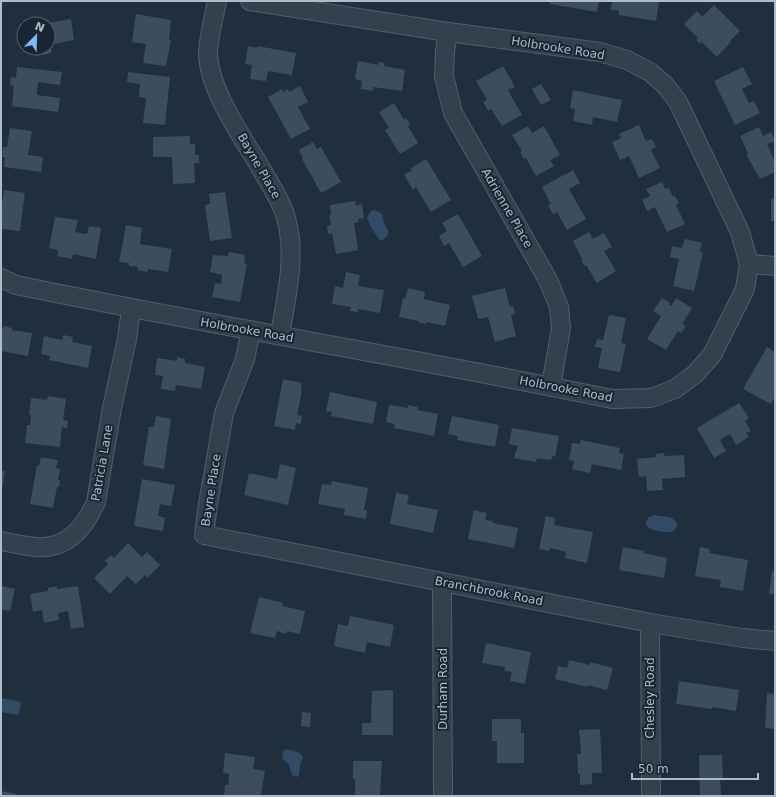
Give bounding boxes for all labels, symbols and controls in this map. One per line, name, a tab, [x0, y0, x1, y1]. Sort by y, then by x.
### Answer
north arrow	[16, 16, 56, 56]
text: N	[33, 19, 46, 35]
street label: Holbrooke Road	[510, 34, 606, 62]
street label: Bayne Place	[235, 131, 283, 201]
street label: Adrienne Place	[479, 166, 535, 250]
street label: Holbrooke Road	[199, 315, 295, 345]
street label: Holbrooke Road	[518, 373, 614, 405]
street label: Patricia Lane	[88, 424, 116, 502]
street label: Bayne Place	[198, 453, 224, 527]
street label: Branchbrook Road	[434, 574, 544, 608]
street label: Durham Road	[436, 648, 450, 730]
street label: Chesley Road	[643, 657, 657, 739]
scale bar	[632, 755, 758, 781]
text: 50 m	[638, 762, 669, 776]

